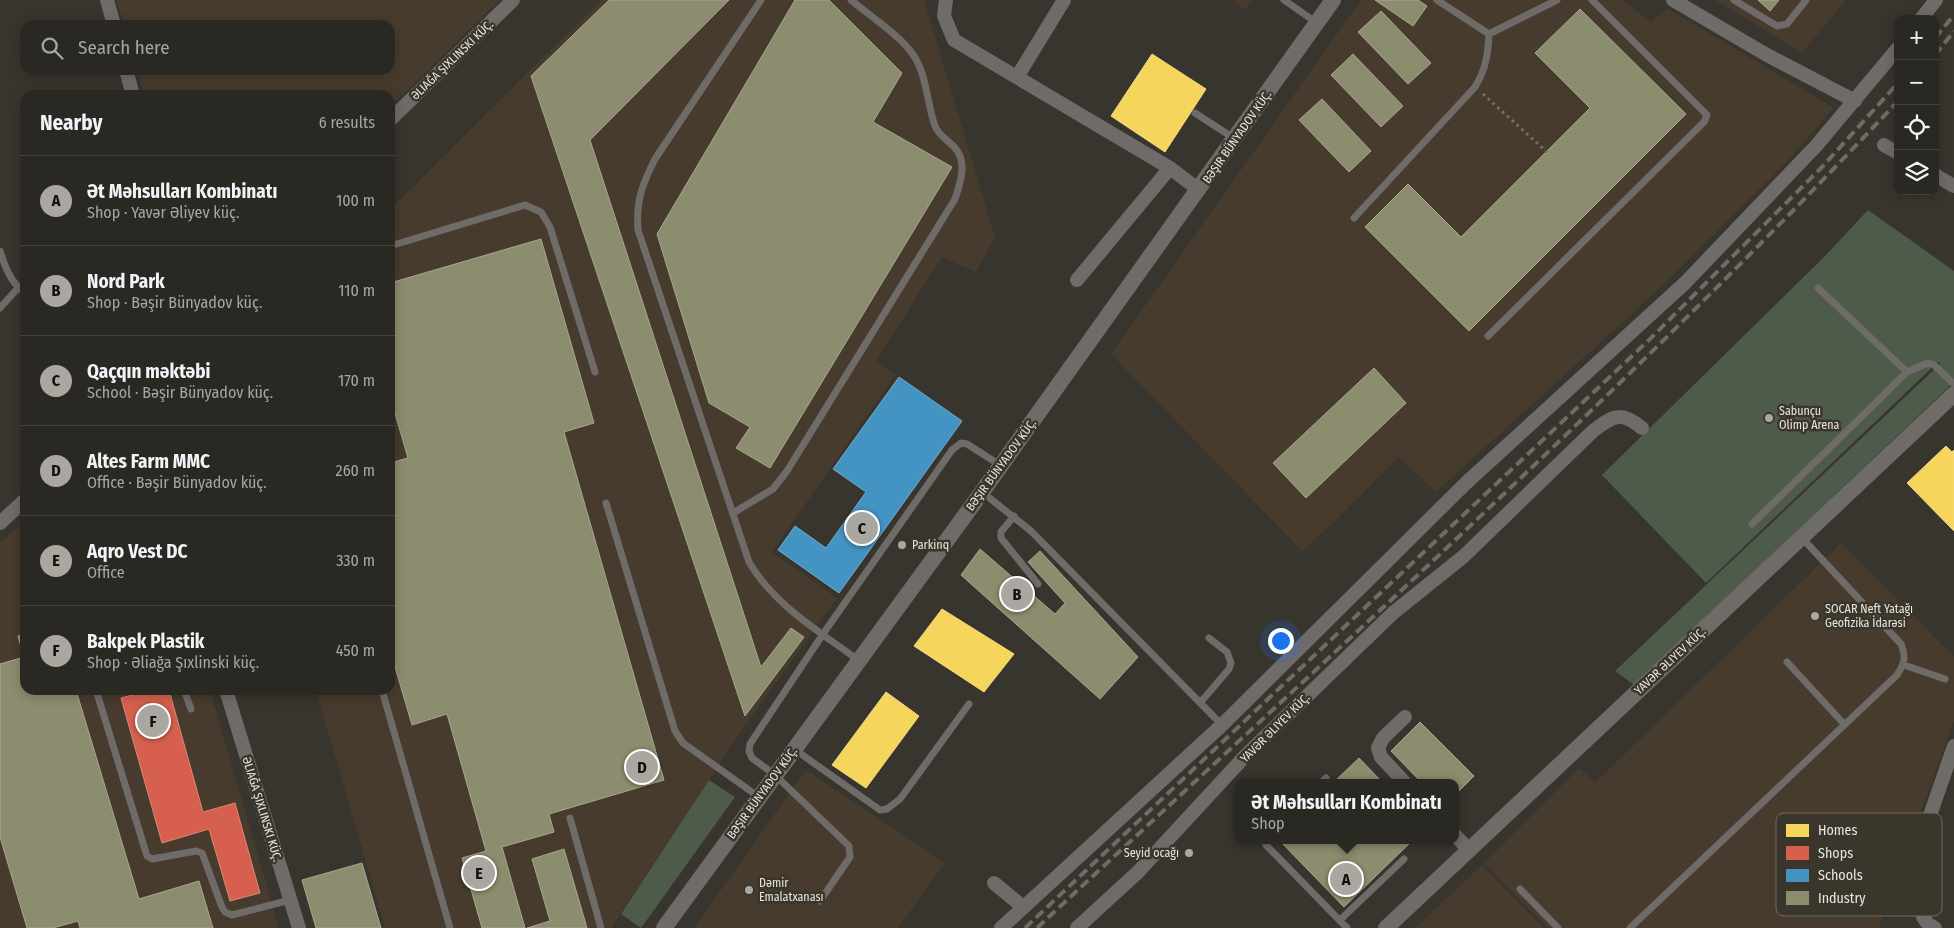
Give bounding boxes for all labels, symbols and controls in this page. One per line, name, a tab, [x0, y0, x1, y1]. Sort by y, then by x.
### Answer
street label: ƏLIAĞA ŞIXLINSKI KÜÇ.	[407, 15, 496, 103]
map controls	[1894, 15, 1939, 195]
button: +	[1894, 15, 1939, 60]
search box	[20, 20, 395, 75]
icon: search	[38, 34, 66, 62]
text: Search here	[78, 36, 170, 59]
button: −	[1894, 60, 1939, 105]
street label: BƏŞIR BÜNYADOV KÜÇ.	[1198, 86, 1275, 186]
button: locate	[1894, 105, 1939, 150]
text: Nearby	[40, 110, 102, 136]
text: 6 results	[319, 113, 375, 132]
button: layers	[1894, 150, 1939, 195]
text: Ət Məhsulları Kombinatı	[87, 180, 277, 203]
text: A	[52, 191, 60, 210]
text: 100 m	[336, 191, 375, 210]
text: Shop · Yavər Əliyev küç.	[87, 203, 239, 222]
text: Nord Park	[87, 270, 165, 293]
text: B	[52, 281, 60, 300]
text: 110 m	[338, 281, 375, 300]
text: Shop · Bəşir Bünyadov küç.	[87, 293, 262, 312]
text: Qaçqın məktəbi	[87, 360, 210, 383]
text: C	[52, 371, 60, 390]
text: 170 m	[338, 371, 375, 390]
text: School · Bəşir Bünyadov küç.	[87, 383, 273, 402]
place label: Sabunçu Olimp Arena	[1779, 404, 1840, 432]
marker: Sabunçu Olimp Arena	[1763, 412, 1775, 424]
street label: BƏŞIR BÜNYADOV KÜÇ.	[961, 415, 1039, 514]
text: Altes Farm MMC	[87, 450, 210, 473]
text: D	[51, 461, 61, 480]
text: 260 m	[336, 461, 375, 480]
text: Office · Bəşir Bünyadov küç.	[87, 473, 267, 492]
pin: C	[846, 509, 878, 547]
place label: Parkinq	[912, 538, 949, 552]
marker: Parkinq	[896, 539, 908, 551]
text: Aqro Vest DC	[87, 540, 188, 563]
text: E	[52, 551, 60, 570]
text: 330 m	[336, 551, 375, 570]
text: Office	[87, 563, 125, 582]
pin: B	[1001, 575, 1033, 613]
place label: SOCAR Neft Yatağı Geofizika İdarəsi	[1825, 602, 1913, 630]
marker: SOCAR Neft Yatağı Geofizika İdarəsi	[1809, 610, 1821, 622]
street label: YAVƏR ƏLIYEV KÜÇ.	[1630, 623, 1709, 697]
your location	[1268, 628, 1294, 654]
text: Bakpek Plastik	[87, 630, 205, 653]
text: F	[52, 641, 60, 660]
text: 450 m	[336, 641, 375, 660]
text: Shop · Əliağa Şıxlinski küç.	[87, 653, 259, 672]
street label: YAVƏR ƏLIYEV KÜÇ.	[1236, 689, 1313, 765]
pin: F	[137, 702, 169, 740]
street label: BƏŞIR BÜNYADOV KÜÇ.	[722, 743, 800, 842]
pin: D	[626, 748, 658, 786]
street label: ƏLIAĞA ŞIXLINSKI KÜÇ.	[239, 754, 287, 863]
popup	[1234, 779, 1459, 844]
text: Ət Məhsulları Kombinatı	[1251, 791, 1442, 814]
legend	[1776, 813, 1942, 916]
text: Shop	[1251, 814, 1285, 833]
text: Homes	[1818, 822, 1858, 839]
text: Shops	[1818, 845, 1853, 862]
place label: Seyid ocağı	[1124, 846, 1179, 860]
marker: Seyid ocağı	[1183, 847, 1195, 859]
pin: E	[463, 854, 495, 892]
pin: A	[1330, 860, 1362, 898]
text: Schools	[1818, 867, 1863, 884]
place label: Dəmir Emalatxanası	[759, 876, 824, 904]
marker: Dəmir Emalatxanası	[743, 884, 755, 896]
text: Industry	[1818, 890, 1866, 907]

